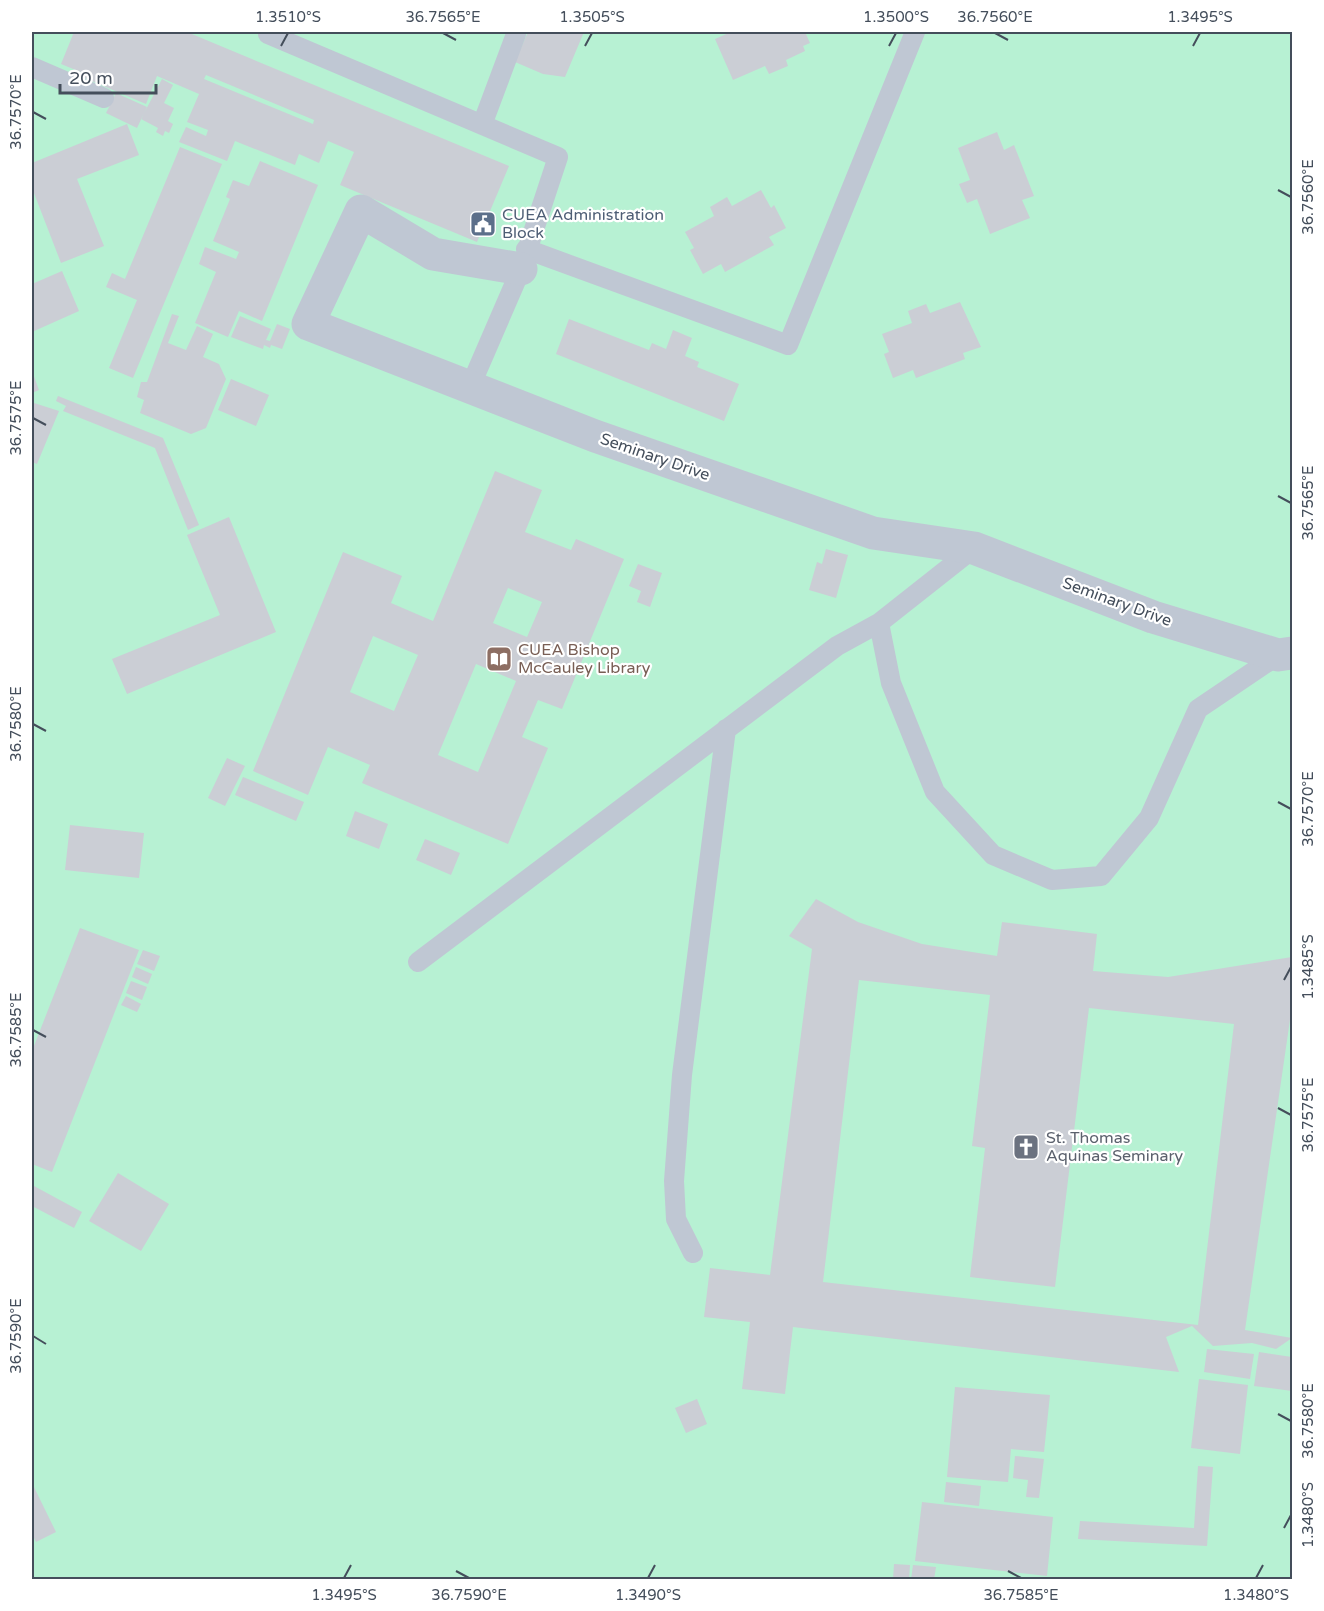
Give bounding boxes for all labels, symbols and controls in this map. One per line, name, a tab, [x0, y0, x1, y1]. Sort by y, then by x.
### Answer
text: 1.3510°S	[255, 8, 321, 26]
text: 36.7565°E	[405, 8, 481, 26]
text: 1.3505°S	[559, 8, 625, 26]
text: 1.3500°S	[863, 8, 929, 26]
text: 36.7560°E	[957, 8, 1033, 26]
text: 1.3495°S	[1167, 8, 1233, 26]
scale bar	[60, 57, 156, 95]
text: 20 m	[69, 67, 113, 89]
text: 36.7570°E	[7, 74, 25, 150]
text: 36.7560°E	[1299, 159, 1317, 235]
place label: CUEA Administration Block	[502, 205, 664, 243]
public building icon: CUEA Administration Block	[468, 209, 498, 239]
text: 36.7575°E	[7, 380, 25, 456]
street label: Seminary Drive	[598, 429, 712, 485]
text: 36.7565°E	[1299, 465, 1317, 541]
street label: Seminary Drive	[1060, 573, 1174, 631]
place label: CUEA Bishop McCauley Library	[518, 640, 651, 678]
library icon: CUEA Bishop McCauley Library	[484, 644, 514, 674]
text: 36.7580°E	[7, 686, 25, 762]
text: 36.7570°E	[1299, 771, 1317, 847]
text: 1.3485°S	[1299, 934, 1317, 1000]
text: 36.7585°E	[7, 992, 25, 1068]
text: 36.7575°E	[1299, 1077, 1317, 1153]
place label: St. Thomas Aquinas Seminary	[1046, 1128, 1184, 1166]
church icon: St. Thomas Aquinas Seminary	[1011, 1132, 1041, 1162]
text: 36.7590°E	[7, 1298, 25, 1374]
text: 36.7580°E	[1299, 1383, 1317, 1459]
text: 1.3480°S	[1299, 1482, 1317, 1548]
text: 1.3495°S	[311, 1586, 377, 1604]
text: 36.7590°E	[431, 1586, 507, 1604]
text: 1.3490°S	[615, 1586, 681, 1604]
text: 36.7585°E	[983, 1586, 1059, 1604]
text: 1.3480°S	[1223, 1586, 1289, 1604]

